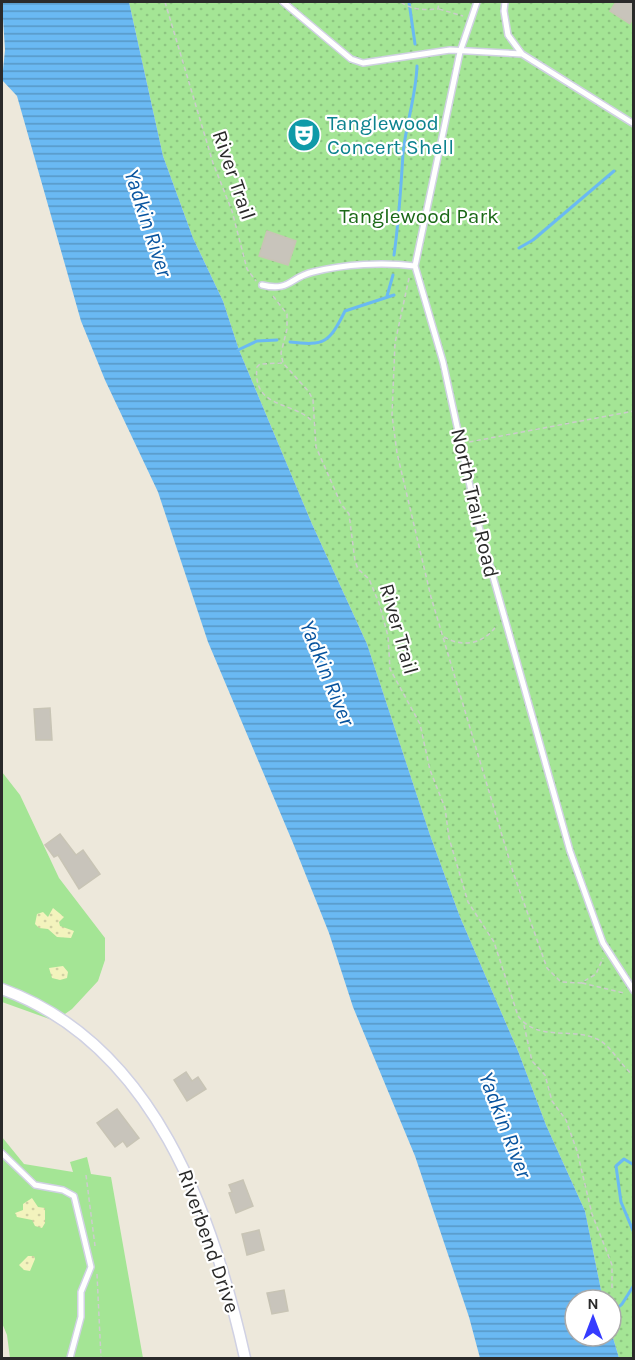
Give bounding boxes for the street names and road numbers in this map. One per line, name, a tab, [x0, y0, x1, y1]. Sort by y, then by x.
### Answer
street label: River Trail	[207, 127, 261, 223]
street label: North Trail Road	[446, 426, 504, 580]
street label: River Trail	[375, 581, 423, 677]
street label: Riverbend Drive	[173, 1166, 245, 1316]

